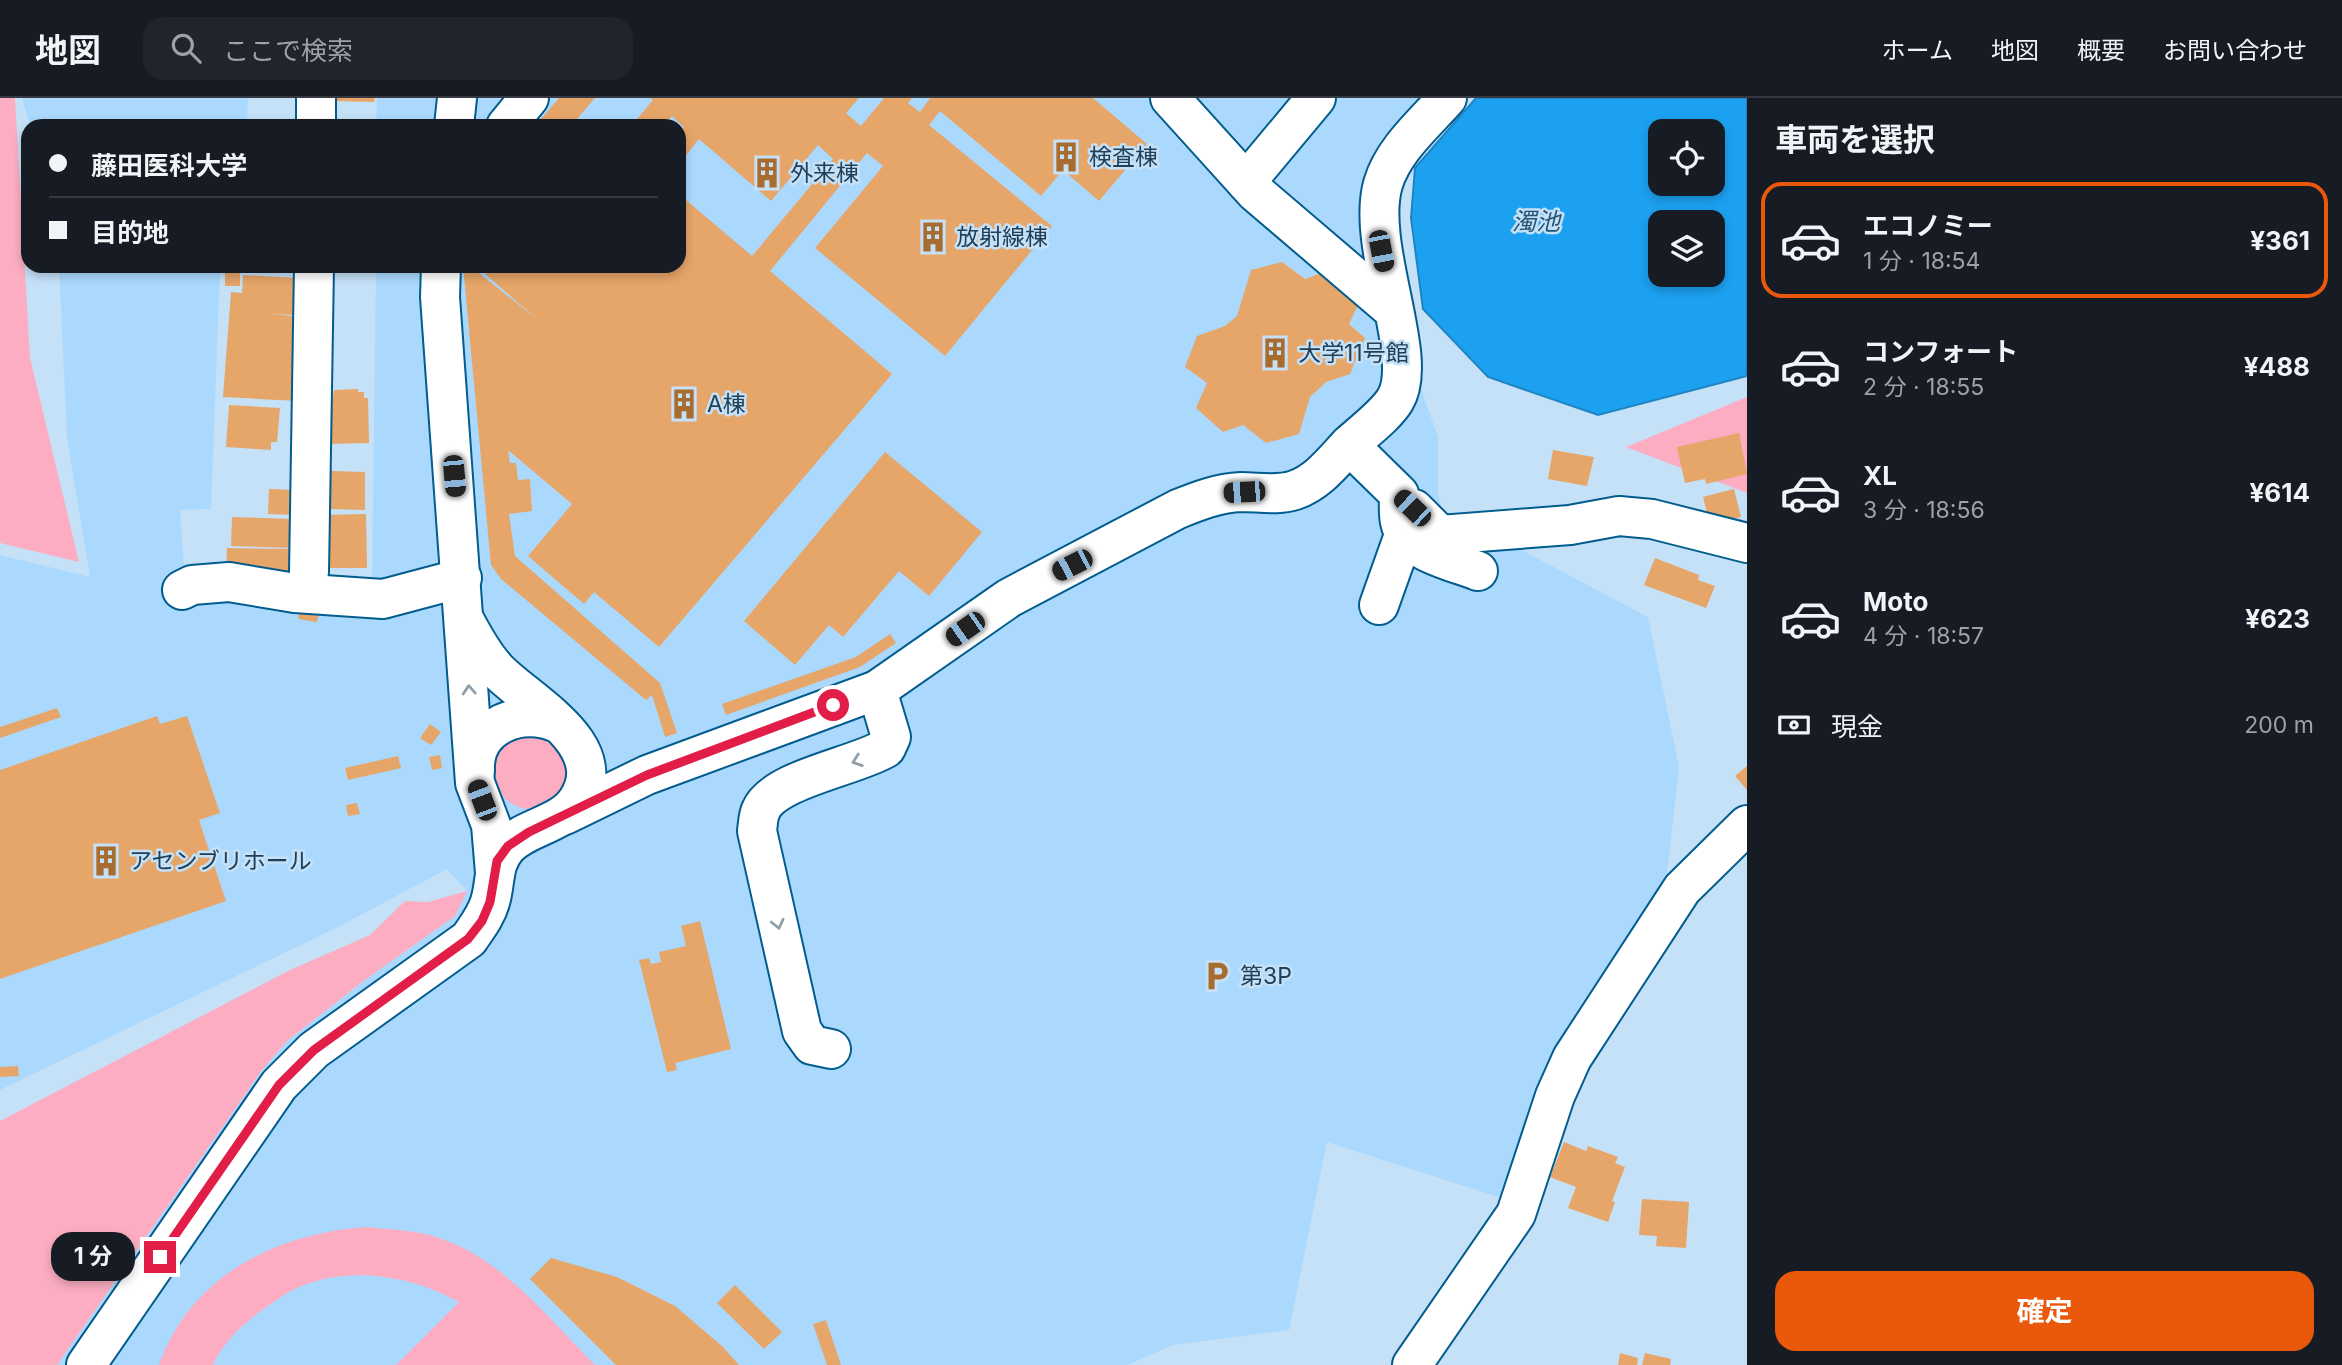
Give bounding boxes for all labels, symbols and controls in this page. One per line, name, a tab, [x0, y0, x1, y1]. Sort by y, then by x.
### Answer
search box	[143, 17, 633, 80]
icon: search	[167, 29, 205, 67]
text: 地図	[35, 30, 101, 70]
text: ここで検索	[223, 35, 353, 66]
text: ホーム	[1882, 36, 1953, 65]
text: 地図	[1991, 36, 2039, 65]
text: 概要	[2077, 36, 2125, 65]
text: お問い合わせ	[2163, 36, 2307, 65]
map controls	[1648, 119, 1725, 287]
button: locate	[1648, 119, 1725, 196]
text: 車両を選択	[1775, 120, 1935, 159]
building icon: 検査棟	[1049, 140, 1083, 174]
place label: 検査棟	[1089, 143, 1158, 171]
text: 藤田医科大学	[91, 150, 247, 181]
building icon: 外来棟	[750, 156, 784, 190]
place label: 外来棟	[790, 159, 859, 187]
water label: 濁池	[1512, 207, 1562, 236]
icon: car	[1779, 209, 1842, 272]
button: layers	[1648, 210, 1725, 287]
text: エコノミー	[1863, 210, 1993, 241]
text: 目的地	[91, 217, 169, 248]
building icon: 放射線棟	[916, 220, 950, 254]
place label: 放射線棟	[956, 223, 1048, 251]
text: ¥361	[2250, 225, 2310, 256]
car	[1367, 228, 1396, 274]
text: 1 分 · 18:54	[1863, 247, 1980, 275]
icon: car	[1779, 335, 1842, 398]
building icon: 大学11号館	[1258, 336, 1292, 370]
text: コンフォート	[1863, 336, 2018, 367]
place label: 大学11号館	[1298, 339, 1409, 367]
text: ¥488	[2244, 351, 2310, 382]
text: 2 分 · 18:55	[1863, 373, 1984, 401]
building icon: A棟	[667, 387, 701, 421]
place label: A棟	[707, 390, 746, 418]
car	[442, 454, 467, 498]
text: XL	[1863, 460, 1897, 491]
icon: car	[1779, 461, 1842, 524]
text: ¥614	[2249, 477, 2310, 508]
car	[1223, 480, 1266, 504]
car	[1390, 486, 1435, 530]
text: 3 分 · 18:56	[1863, 496, 1985, 524]
car	[1049, 546, 1096, 584]
text: Moto	[1863, 586, 1928, 617]
icon: car	[1779, 587, 1842, 650]
text: ¥623	[2245, 603, 2310, 634]
car	[942, 608, 989, 650]
text: 4 分 · 18:57	[1863, 622, 1984, 650]
one-way arrow	[462, 684, 477, 695]
route start	[817, 689, 849, 721]
icon: cash	[1775, 706, 1813, 744]
text: 現金	[1831, 711, 1883, 742]
text: 200 m	[2244, 711, 2314, 739]
one-way arrow	[852, 753, 864, 767]
car	[465, 777, 500, 823]
building icon: アセンブリホール	[89, 844, 123, 878]
place label: アセンブリホール	[129, 847, 312, 875]
one-way arrow	[770, 918, 785, 930]
parking icon: 第3P	[1200, 959, 1234, 993]
place label: 第3P	[1240, 962, 1292, 990]
callout: 1 分	[52, 1232, 136, 1282]
route end	[144, 1241, 176, 1273]
text: 1 分	[74, 1242, 112, 1270]
button: 確定	[1775, 1271, 2314, 1351]

